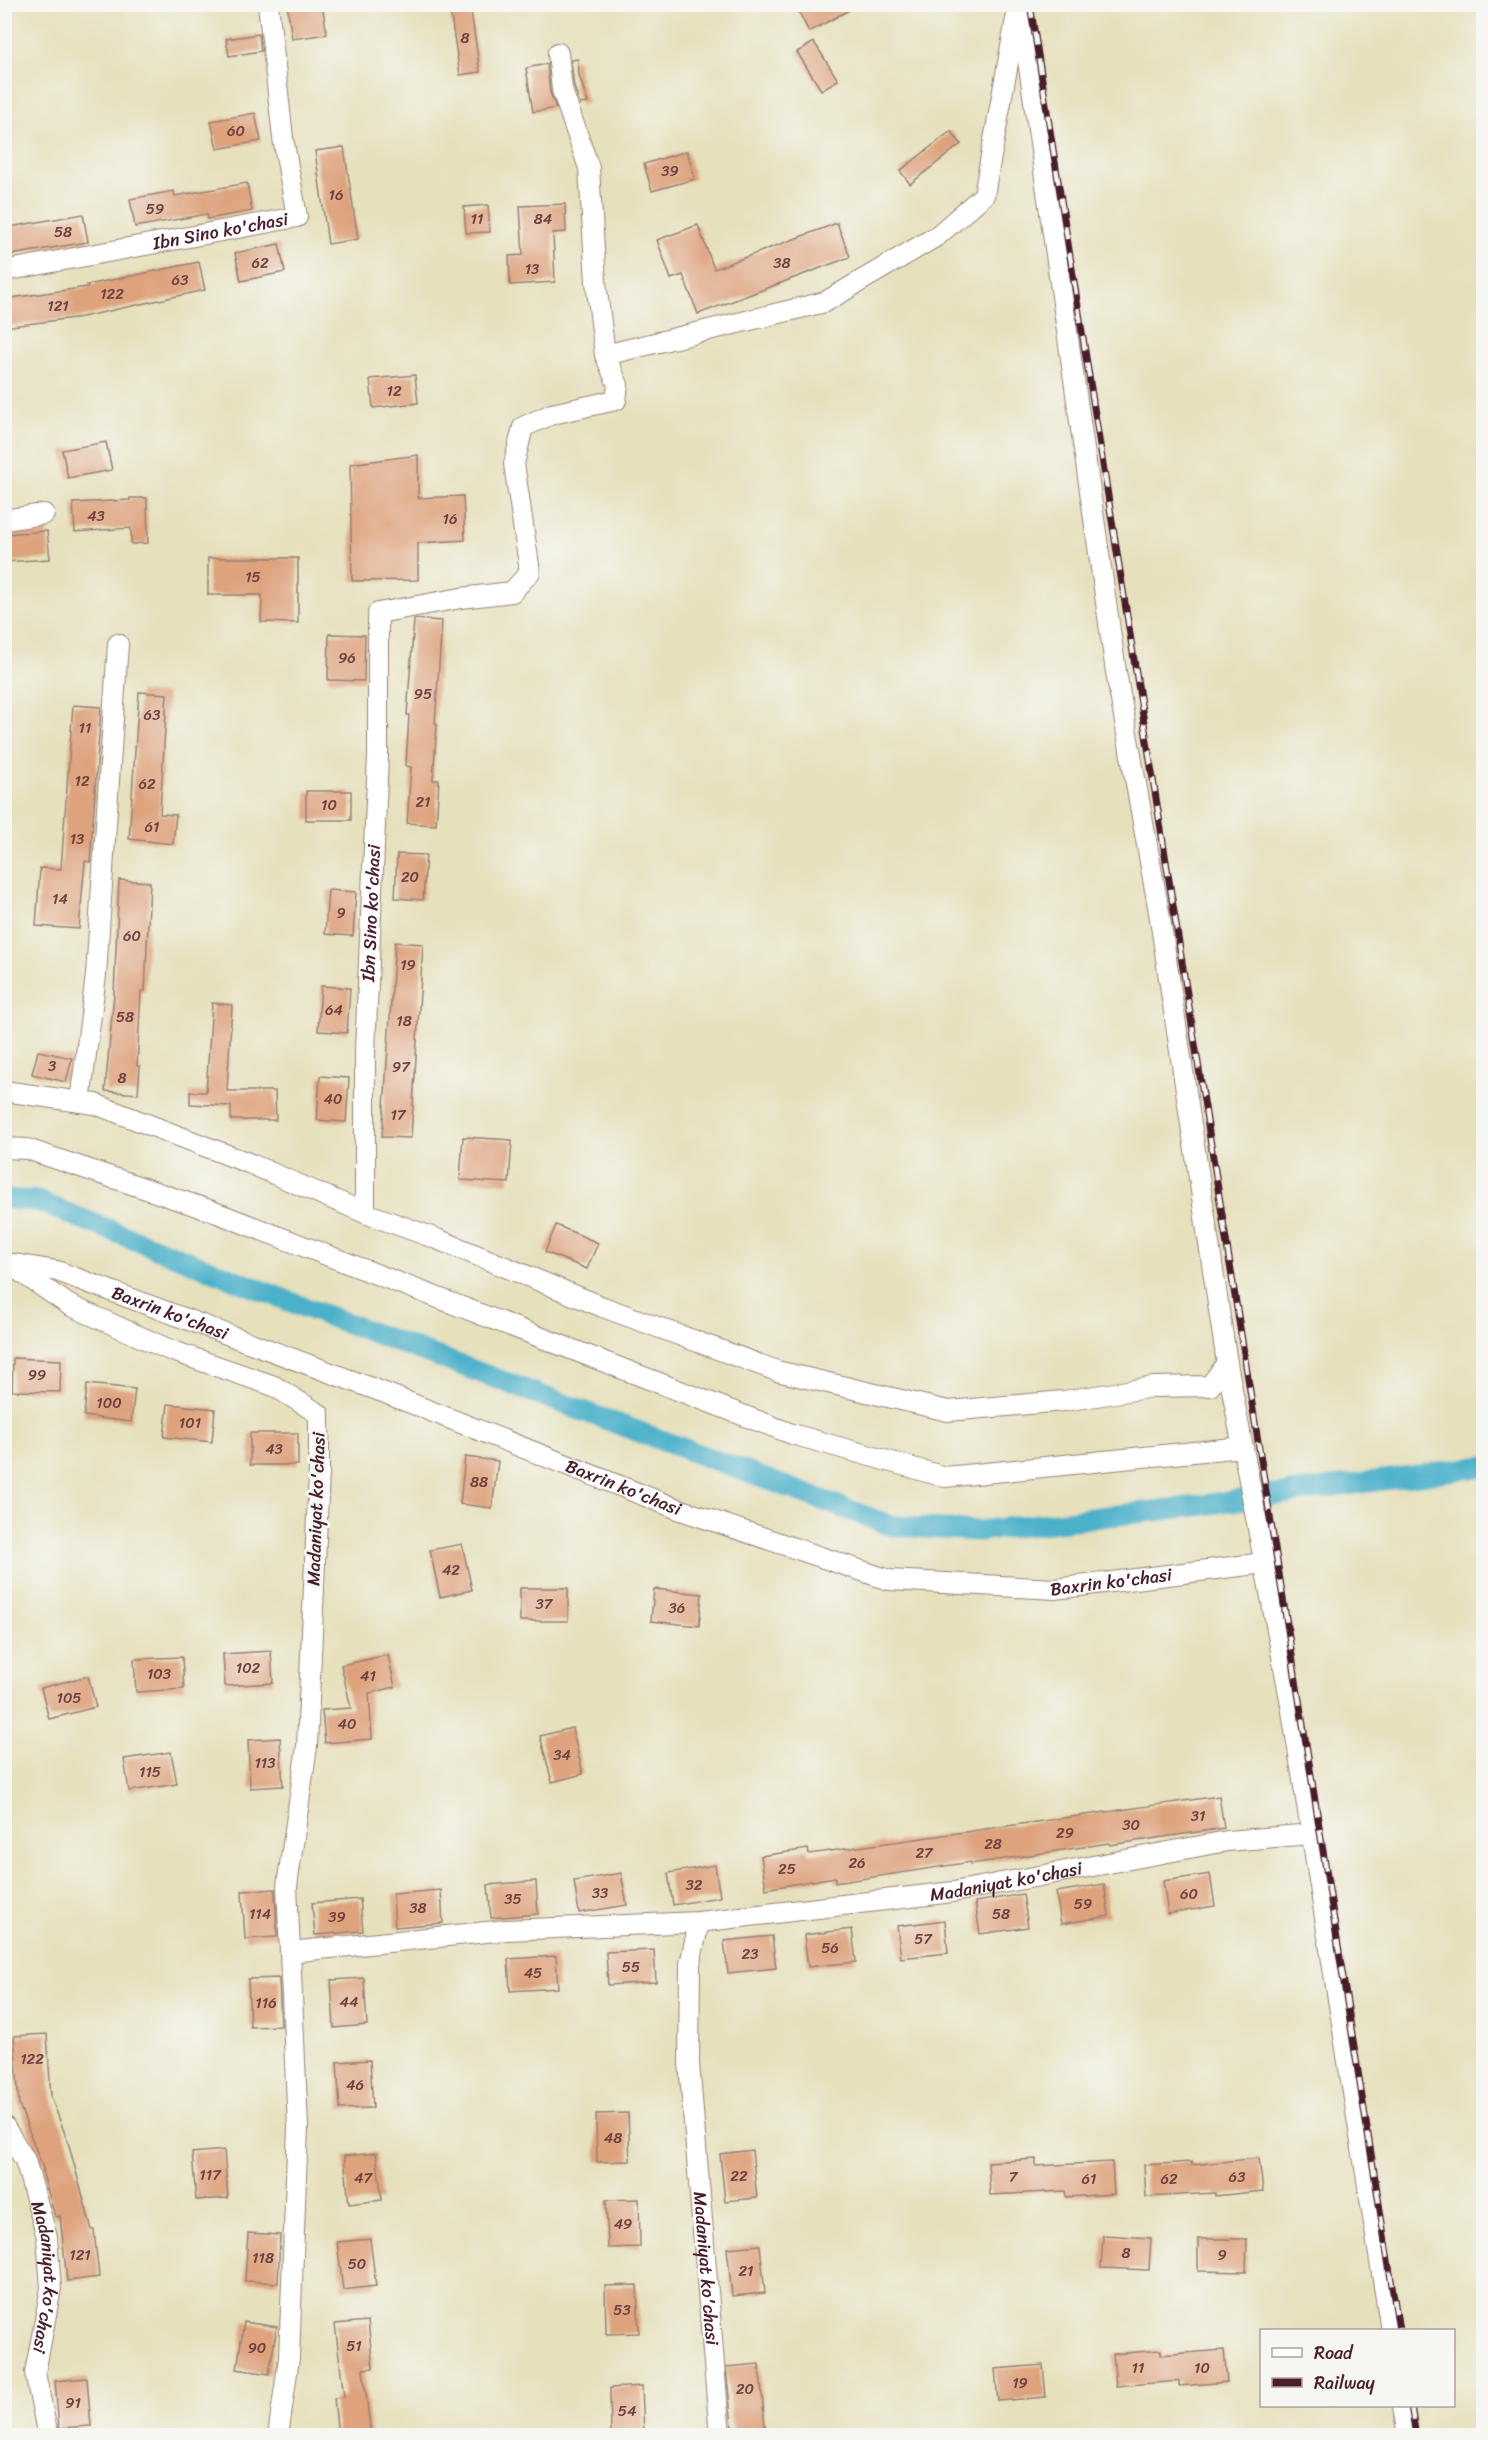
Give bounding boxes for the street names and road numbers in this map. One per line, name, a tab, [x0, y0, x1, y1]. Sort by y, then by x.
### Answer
street label: Ibn Sino ko'chasi	[149, 203, 292, 259]
street label: Ibn Sino ko'chasi	[352, 843, 390, 983]
street label: Baxrin ko'chasi	[107, 1277, 234, 1350]
street label: Madaniyat ko'chasi	[297, 1431, 335, 1586]
street label: Baxrin ko'chasi	[561, 1450, 686, 1525]
street label: Baxrin ko'chasi	[1048, 1558, 1175, 1605]
street label: Madaniyat ko'chasi	[928, 1852, 1086, 1911]
street label: Madaniyat ko'chasi	[684, 2190, 728, 2347]
street label: Madaniyat ko'chasi	[21, 2197, 67, 2357]

